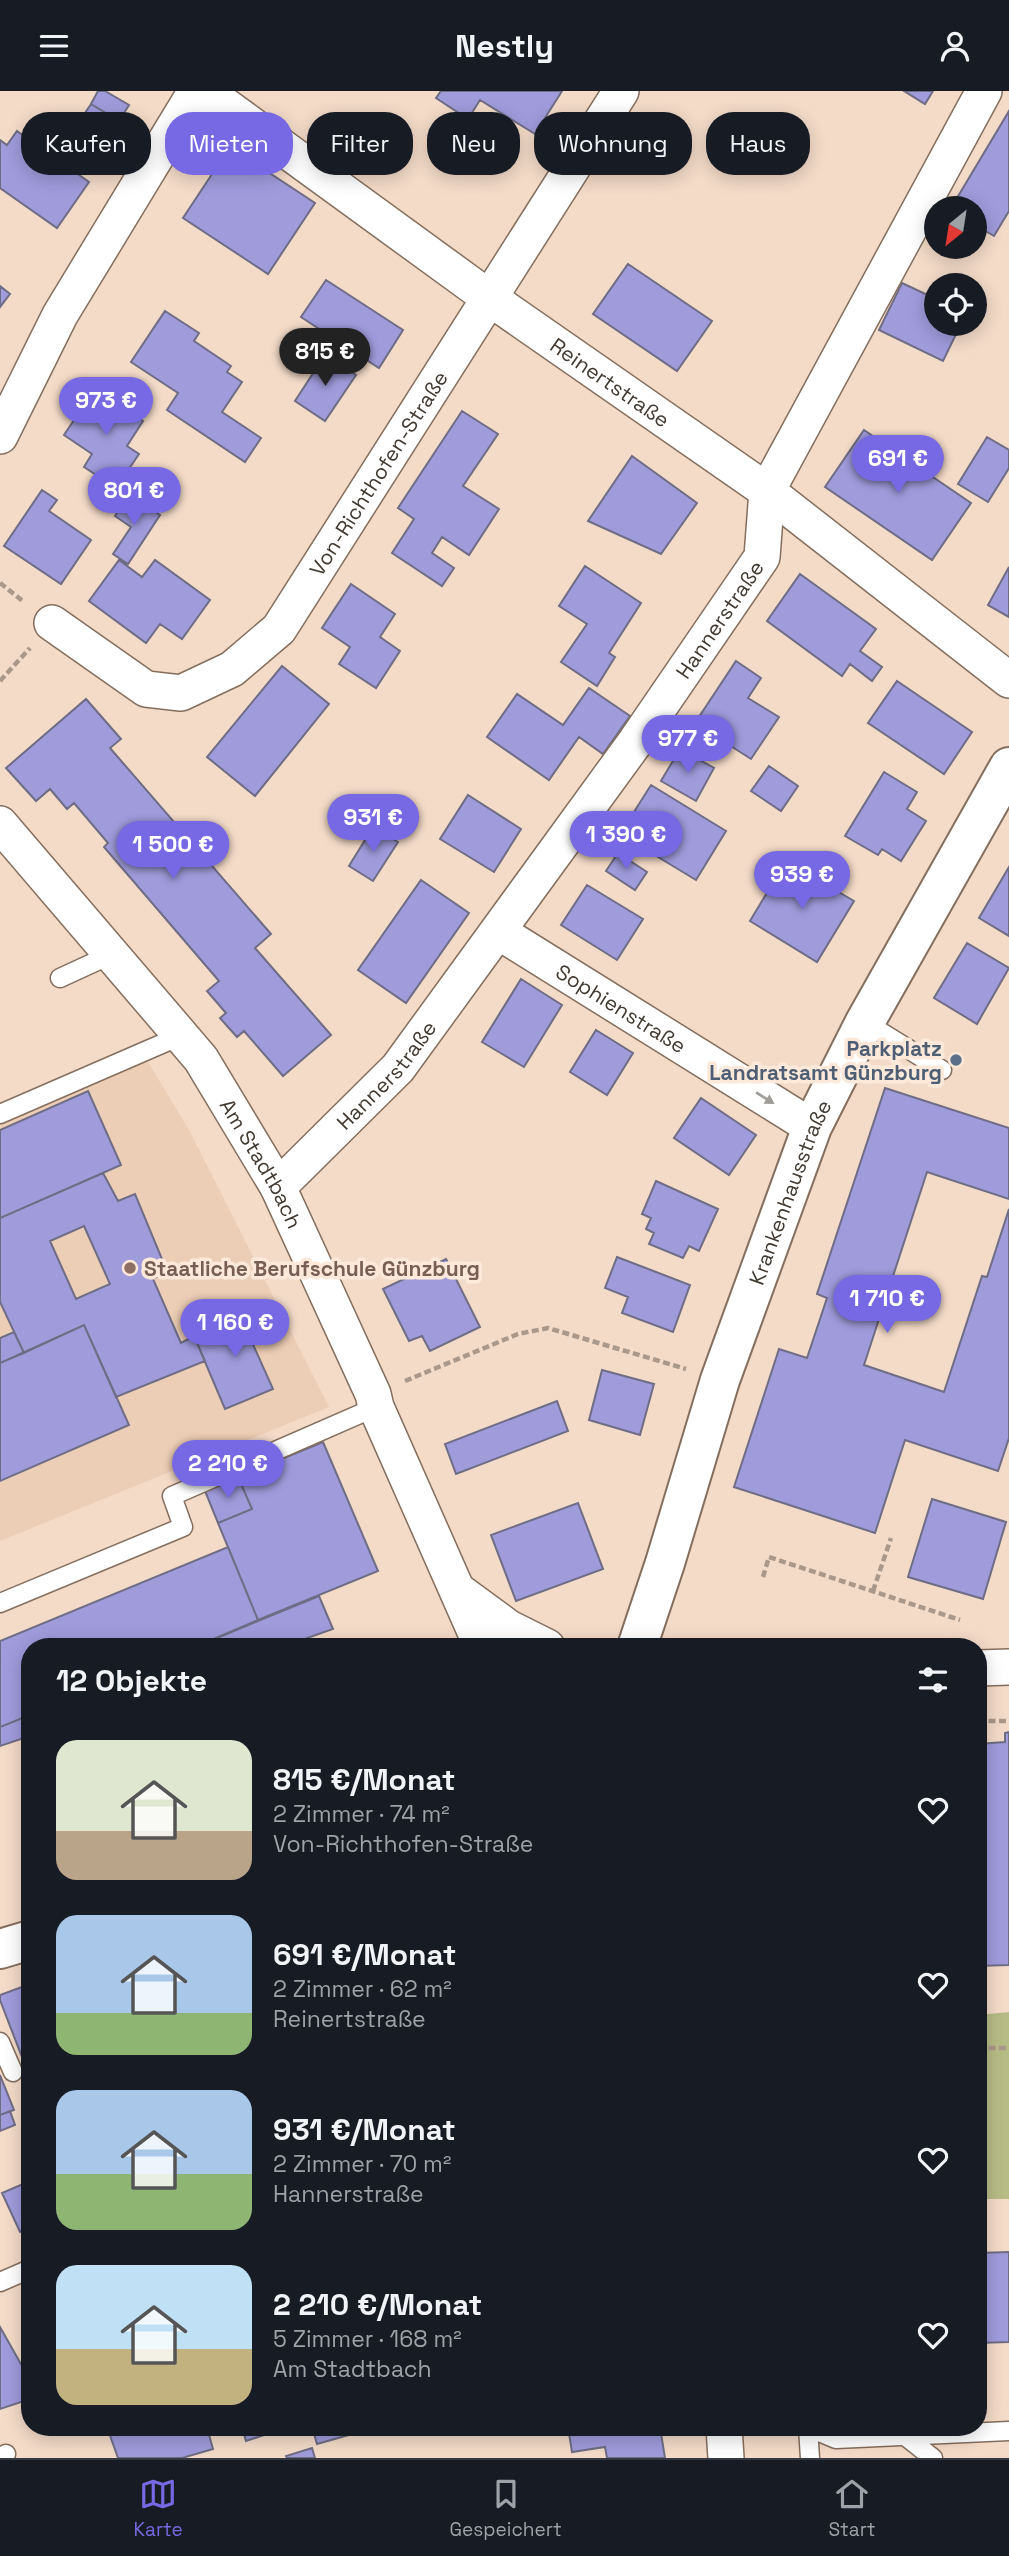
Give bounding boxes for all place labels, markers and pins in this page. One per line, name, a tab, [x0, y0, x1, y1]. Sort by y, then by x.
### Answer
pin: 815 €	[276, 329, 374, 388]
pin: 973 €	[57, 377, 155, 437]
pin: 691 €	[849, 435, 947, 495]
pin: 801 €	[85, 467, 183, 527]
pin: 977 €	[639, 715, 737, 775]
pin: 931 €	[324, 795, 422, 854]
pin: 1 390 €	[561, 811, 691, 871]
pin: 1 500 €	[108, 821, 238, 881]
pin: 939 €	[753, 851, 851, 911]
place label: Parkplatz Landratsamt Günzburg	[709, 1035, 942, 1086]
marker: Parkplatz Landratsamt Günzburg	[948, 1052, 964, 1068]
place label: Staatliche Berufschule Günzburg	[144, 1255, 480, 1282]
marker: Staatliche Berufschule Günzburg	[122, 1260, 138, 1276]
pin: 1 710 €	[822, 1275, 952, 1335]
pin: 1 160 €	[170, 1299, 300, 1359]
pin: 2 210 €	[163, 1441, 293, 1500]

